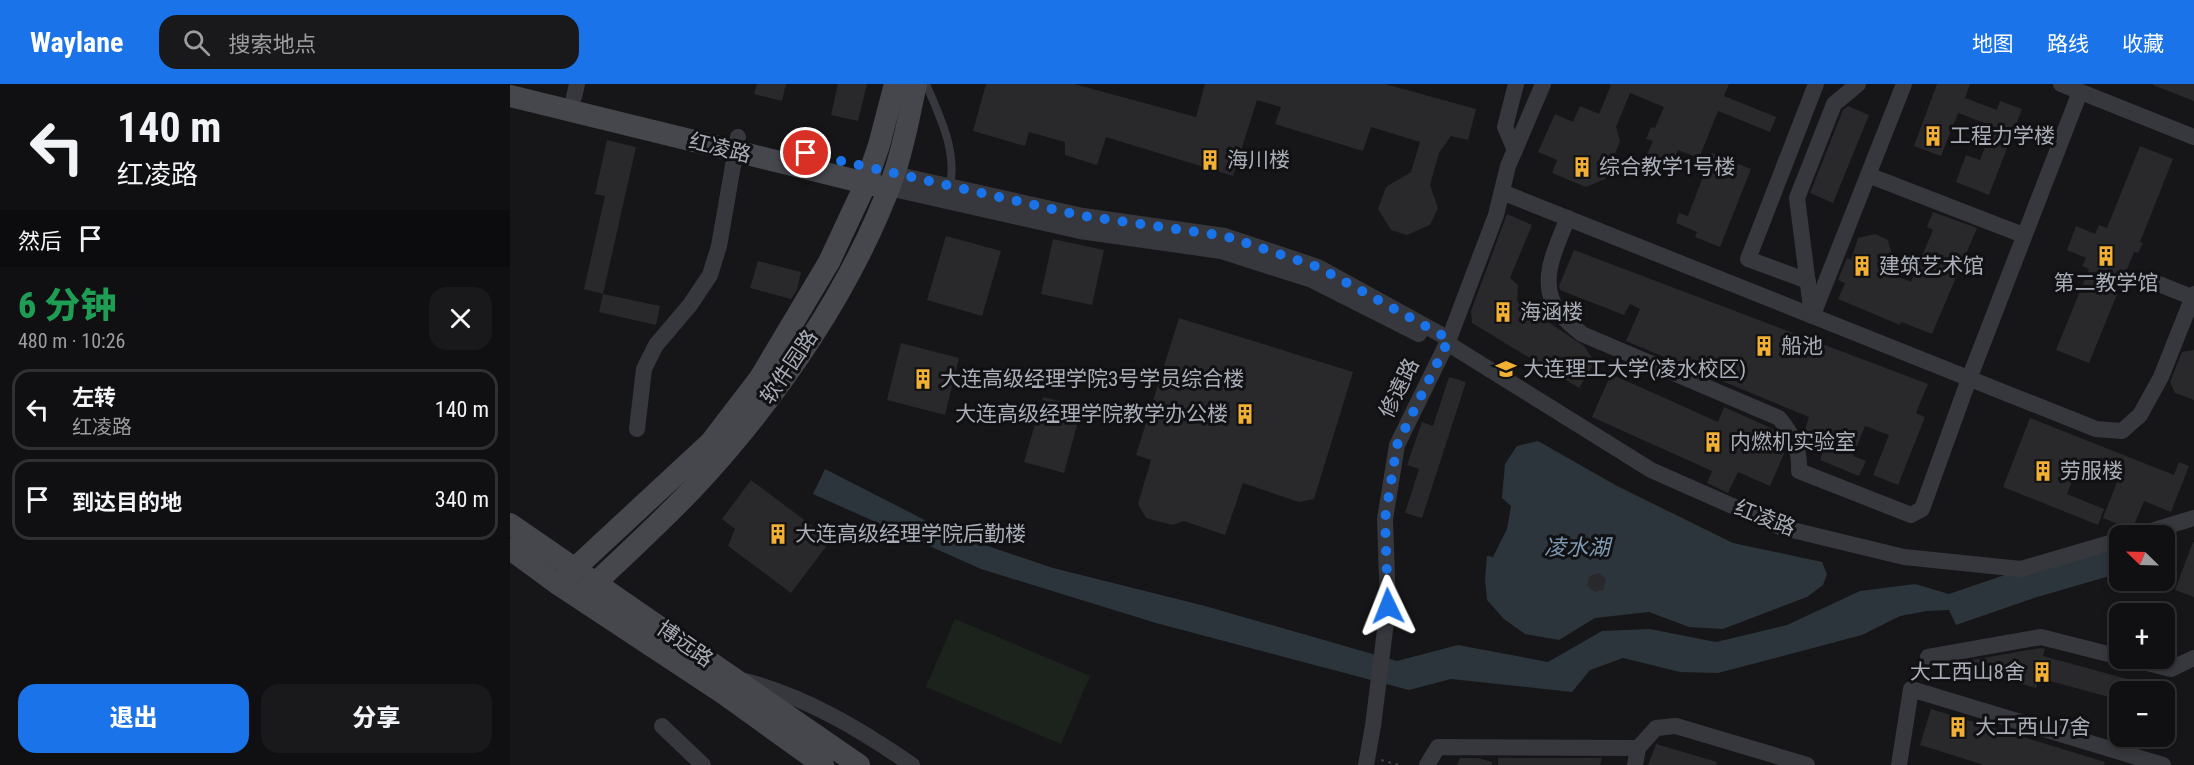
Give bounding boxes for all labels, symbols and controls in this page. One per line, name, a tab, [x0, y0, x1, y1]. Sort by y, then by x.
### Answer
search box	[159, 15, 579, 69]
text: Waylane	[30, 26, 123, 59]
icon: search	[180, 26, 213, 59]
text: 搜索地点	[228, 32, 316, 57]
text: 地图	[1972, 32, 2014, 56]
text: 路线	[2047, 32, 2089, 56]
text: 收藏	[2122, 32, 2164, 56]
text: 140 m	[117, 103, 222, 152]
icon: left	[18, 108, 96, 186]
building icon: 工程力学楼	[1921, 124, 1945, 148]
place label: 工程力学楼	[1950, 124, 2055, 148]
pin	[780, 127, 831, 178]
street label: 红凌路	[687, 129, 753, 167]
icon: arrive	[789, 136, 822, 169]
building icon: 海川楼	[1198, 148, 1222, 172]
place label: 海川楼	[1227, 148, 1290, 172]
building icon: 综合教学1号楼	[1570, 155, 1594, 179]
place label: 综合教学1号楼	[1599, 155, 1735, 179]
text: 红凌路	[117, 159, 198, 191]
icon: arrive	[74, 222, 107, 255]
text: 然后	[18, 229, 62, 254]
building icon: 第二教学馆	[2094, 244, 2118, 268]
building icon: 建筑艺术馆	[1850, 254, 1874, 278]
place label: 建筑艺术馆	[1879, 254, 1984, 278]
place label: 第二教学馆	[2054, 271, 2159, 295]
text: 6 分钟	[18, 285, 117, 327]
button: close	[429, 287, 492, 350]
building icon: 海涵楼	[1491, 300, 1515, 324]
place label: 海涵楼	[1520, 300, 1583, 324]
street label: 软件园路	[756, 325, 822, 409]
text: 480 m · 10:26	[18, 329, 125, 353]
building icon: 船池	[1752, 334, 1776, 358]
place label: 船池	[1781, 334, 1823, 358]
street label: 修遠路	[1374, 354, 1424, 422]
school or university icon: 大连理工大学(凌水校区)	[1494, 357, 1518, 381]
place label: 大连理工大学(凌水校区)	[1523, 357, 1746, 381]
building icon: 大连高级经理学院3号学员综合楼	[911, 367, 935, 391]
place label: 大连高级经理学院3号学员综合楼	[940, 367, 1244, 391]
text: 左转	[72, 385, 116, 410]
icon: left	[21, 393, 54, 426]
text: 140 m	[435, 397, 489, 422]
place label: 大连高级经理学院教学办公楼	[955, 402, 1228, 426]
building icon: 大连高级经理学院教学办公楼	[1233, 402, 1257, 426]
text: 红凌路	[72, 415, 132, 439]
building icon: 内燃机实验室	[1701, 430, 1725, 454]
place label: 内燃机实验室	[1730, 430, 1856, 454]
building icon: 劳服楼	[2031, 459, 2055, 483]
place label: 劳服楼	[2060, 459, 2123, 483]
icon: arrive	[21, 483, 54, 516]
text: 340 m	[435, 487, 489, 512]
text: 到达目的地	[72, 490, 182, 515]
street label: 红凌路	[1731, 496, 1799, 540]
building icon: 大连高级经理学院后勤楼	[766, 522, 790, 546]
place label: 大连高级经理学院后勤楼	[795, 522, 1026, 546]
north arrow	[2109, 525, 2175, 591]
map controls	[2109, 525, 2175, 747]
water label: 凌水湖	[1544, 535, 1613, 560]
position arrow	[1356, 574, 1420, 638]
button: +	[2109, 603, 2175, 669]
street label: 博远路	[652, 616, 718, 672]
place label: 大工西山8舍	[1910, 660, 2025, 684]
building icon: 大工西山8舍	[2030, 660, 2054, 684]
button: −	[2109, 681, 2175, 747]
button: 退出	[18, 684, 249, 753]
button: 分享	[261, 684, 492, 753]
building icon: 大工西山7舍	[1946, 715, 1970, 739]
place label: 大工西山7舍	[1975, 715, 2090, 739]

